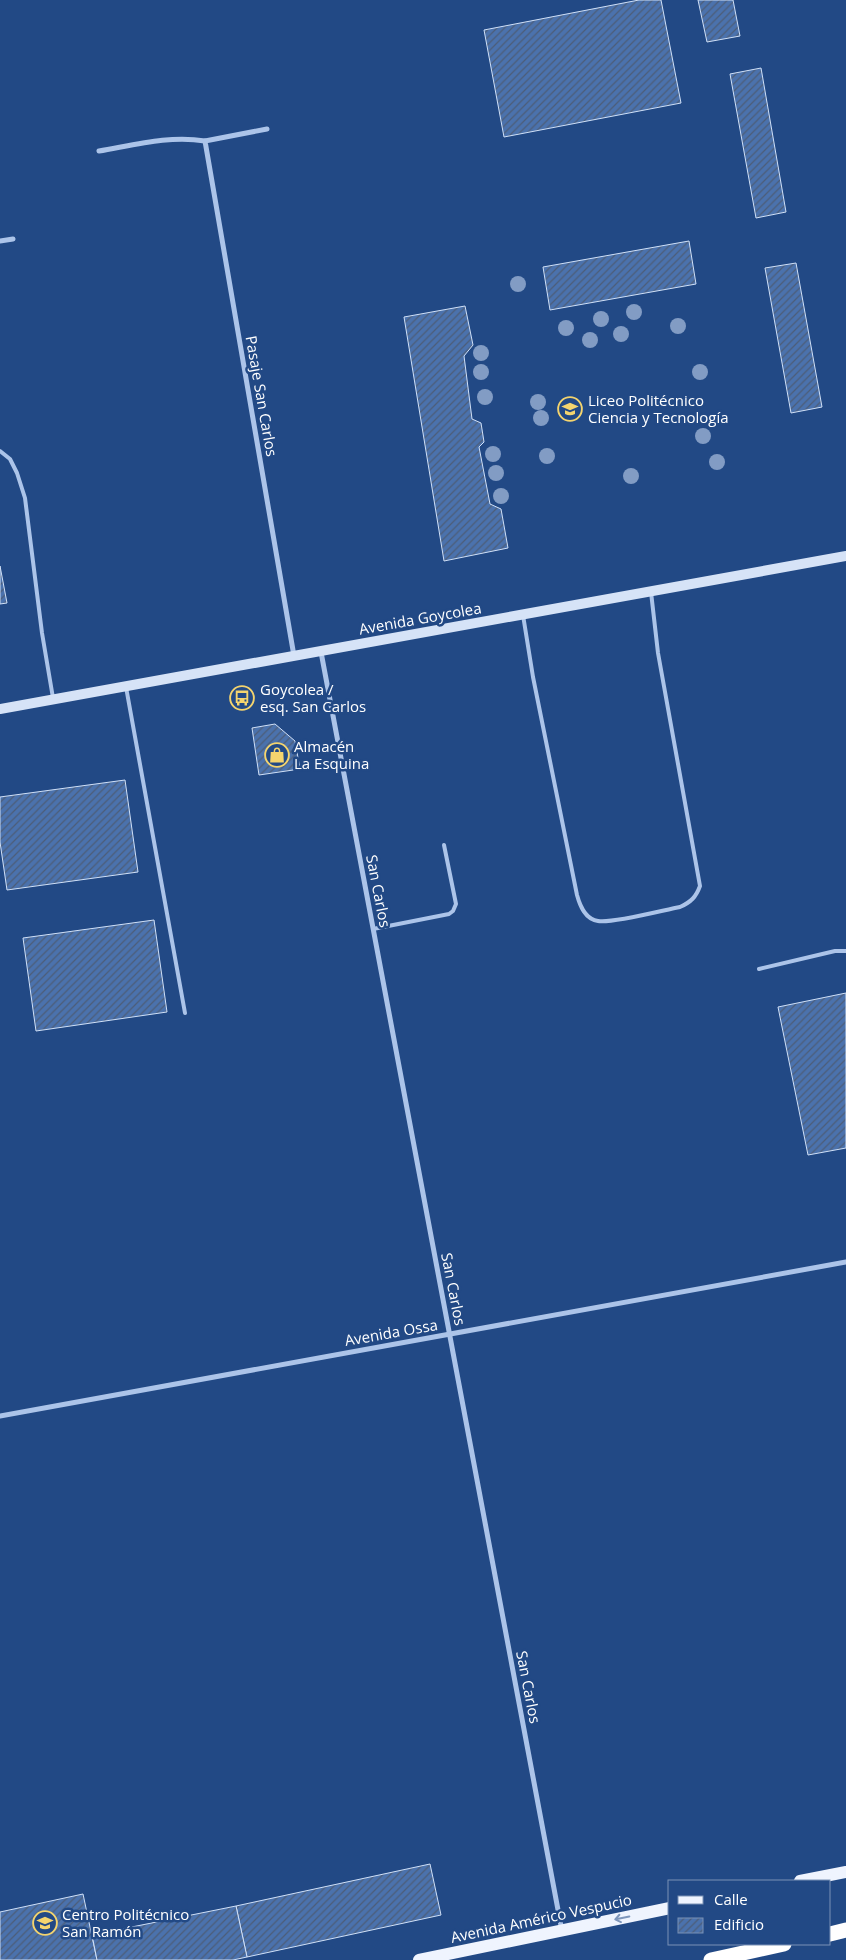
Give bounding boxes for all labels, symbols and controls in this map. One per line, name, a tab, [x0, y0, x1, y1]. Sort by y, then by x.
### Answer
street label: Pasaje San Carlos	[242, 334, 282, 458]
place label: Liceo Politécnico Ciencia y Tecnología	[588, 390, 729, 427]
school or university icon: Liceo Politécnico Ciencia y Tecnología	[557, 396, 583, 422]
street label: Avenida Goycolea	[357, 597, 483, 639]
place label: Goycolea / esq. San Carlos	[260, 679, 366, 716]
bus stop icon: Goycolea / esq. San Carlos	[229, 685, 255, 711]
place label: Almacén La Esquina	[294, 736, 369, 773]
shop icon: Almacén La Esquina	[264, 742, 290, 768]
street label: San Carlos	[362, 853, 396, 929]
street label: San Carlos	[437, 1251, 471, 1327]
street label: Avenida Ossa	[343, 1314, 439, 1350]
street label: San Carlos	[512, 1649, 546, 1725]
legend	[668, 1880, 831, 1945]
street label: Avenida Américo Vespucio	[449, 1889, 633, 1947]
text: Calle	[714, 1889, 748, 1909]
place label: Centro Politécnico San Ramón	[62, 1904, 189, 1941]
school or university icon: Centro Politécnico San Ramón	[32, 1910, 58, 1936]
one-way arrow	[614, 1914, 630, 1923]
text: Edificio	[714, 1914, 764, 1934]

